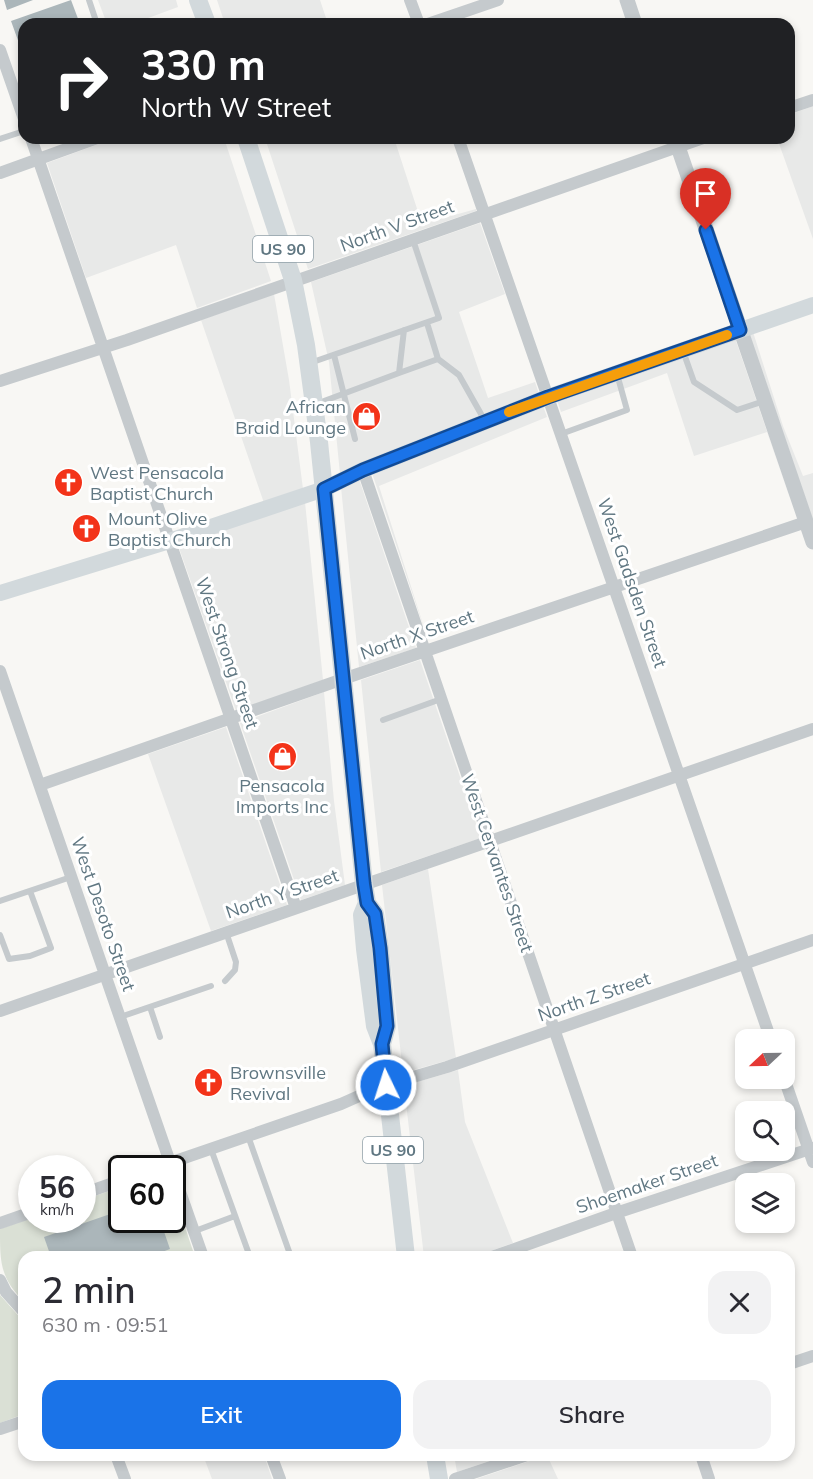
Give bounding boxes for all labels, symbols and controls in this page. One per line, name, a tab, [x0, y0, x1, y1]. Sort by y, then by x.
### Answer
text: 330 m	[141, 38, 266, 91]
icon: right	[42, 42, 120, 120]
text: North W Street	[141, 90, 331, 124]
pin	[680, 168, 731, 230]
icon: arrive	[689, 177, 722, 210]
street label: North V Street	[337, 194, 457, 257]
road number: US 90	[253, 236, 313, 262]
place label: African Braid Lounge	[235, 395, 346, 439]
shop icon: African Braid Lounge	[351, 401, 383, 433]
place label: West Pensacola Baptist Church	[90, 461, 224, 505]
church icon: West Pensacola Baptist Church	[53, 467, 85, 499]
street label: West Gadsden Street	[593, 495, 672, 671]
place label: Mount Olive Baptist Church	[108, 507, 231, 551]
church icon: Mount Olive Baptist Church	[71, 513, 103, 545]
street label: West Strong Street	[191, 574, 264, 732]
street label: North X Street	[357, 604, 477, 665]
shop icon: Pensacola Imports Inc	[266, 741, 298, 773]
street label: West Cervantes Street	[456, 771, 539, 955]
place label: Pensacola Imports Inc	[236, 774, 328, 818]
street label: West Desoto Street	[66, 834, 141, 994]
street label: North Y Street	[222, 863, 341, 924]
street label: North Z Street	[535, 967, 653, 1027]
north arrow	[735, 1029, 795, 1089]
map controls	[735, 1029, 795, 1233]
position arrow	[354, 1053, 418, 1117]
place label: Brownsville Revival	[230, 1061, 326, 1105]
church icon: Brownsville Revival	[193, 1067, 225, 1099]
button: search	[735, 1101, 795, 1161]
road number: US 90	[363, 1137, 423, 1163]
street label: Shoemaker Street	[573, 1149, 721, 1219]
speed limit sign: 60	[108, 1155, 186, 1233]
text: 56	[39, 1168, 75, 1206]
button: layers	[735, 1173, 795, 1233]
text: km/h	[40, 1200, 74, 1219]
text: 2 min	[42, 1267, 136, 1312]
button: close	[708, 1271, 771, 1334]
text: 630 m · 09:51	[42, 1312, 168, 1337]
button: Exit	[42, 1380, 401, 1449]
button: Share	[413, 1380, 771, 1449]

